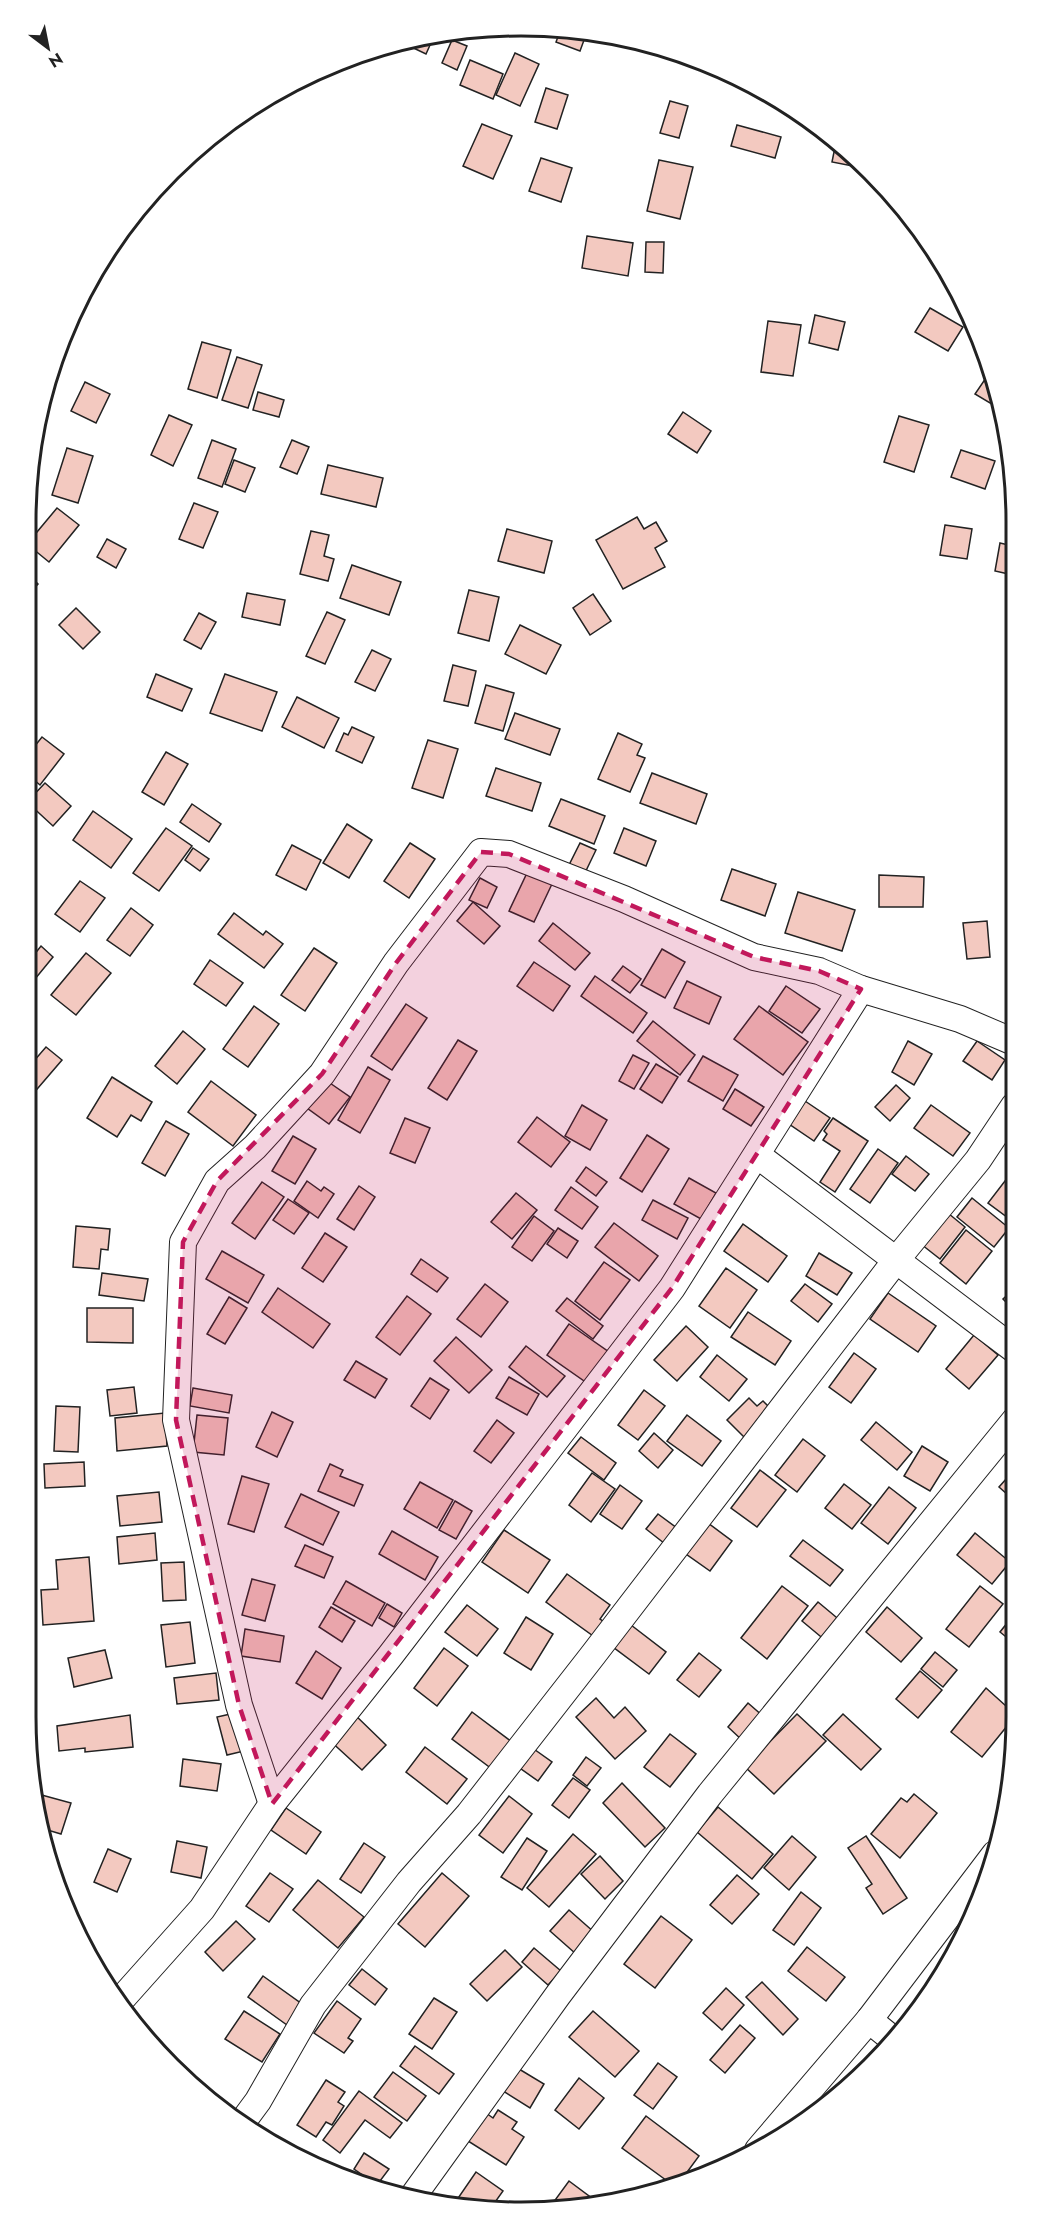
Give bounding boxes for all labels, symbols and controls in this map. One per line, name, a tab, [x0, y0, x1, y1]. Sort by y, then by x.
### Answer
north arrow	[18, 18, 78, 78]
text: N	[44, 47, 67, 73]

